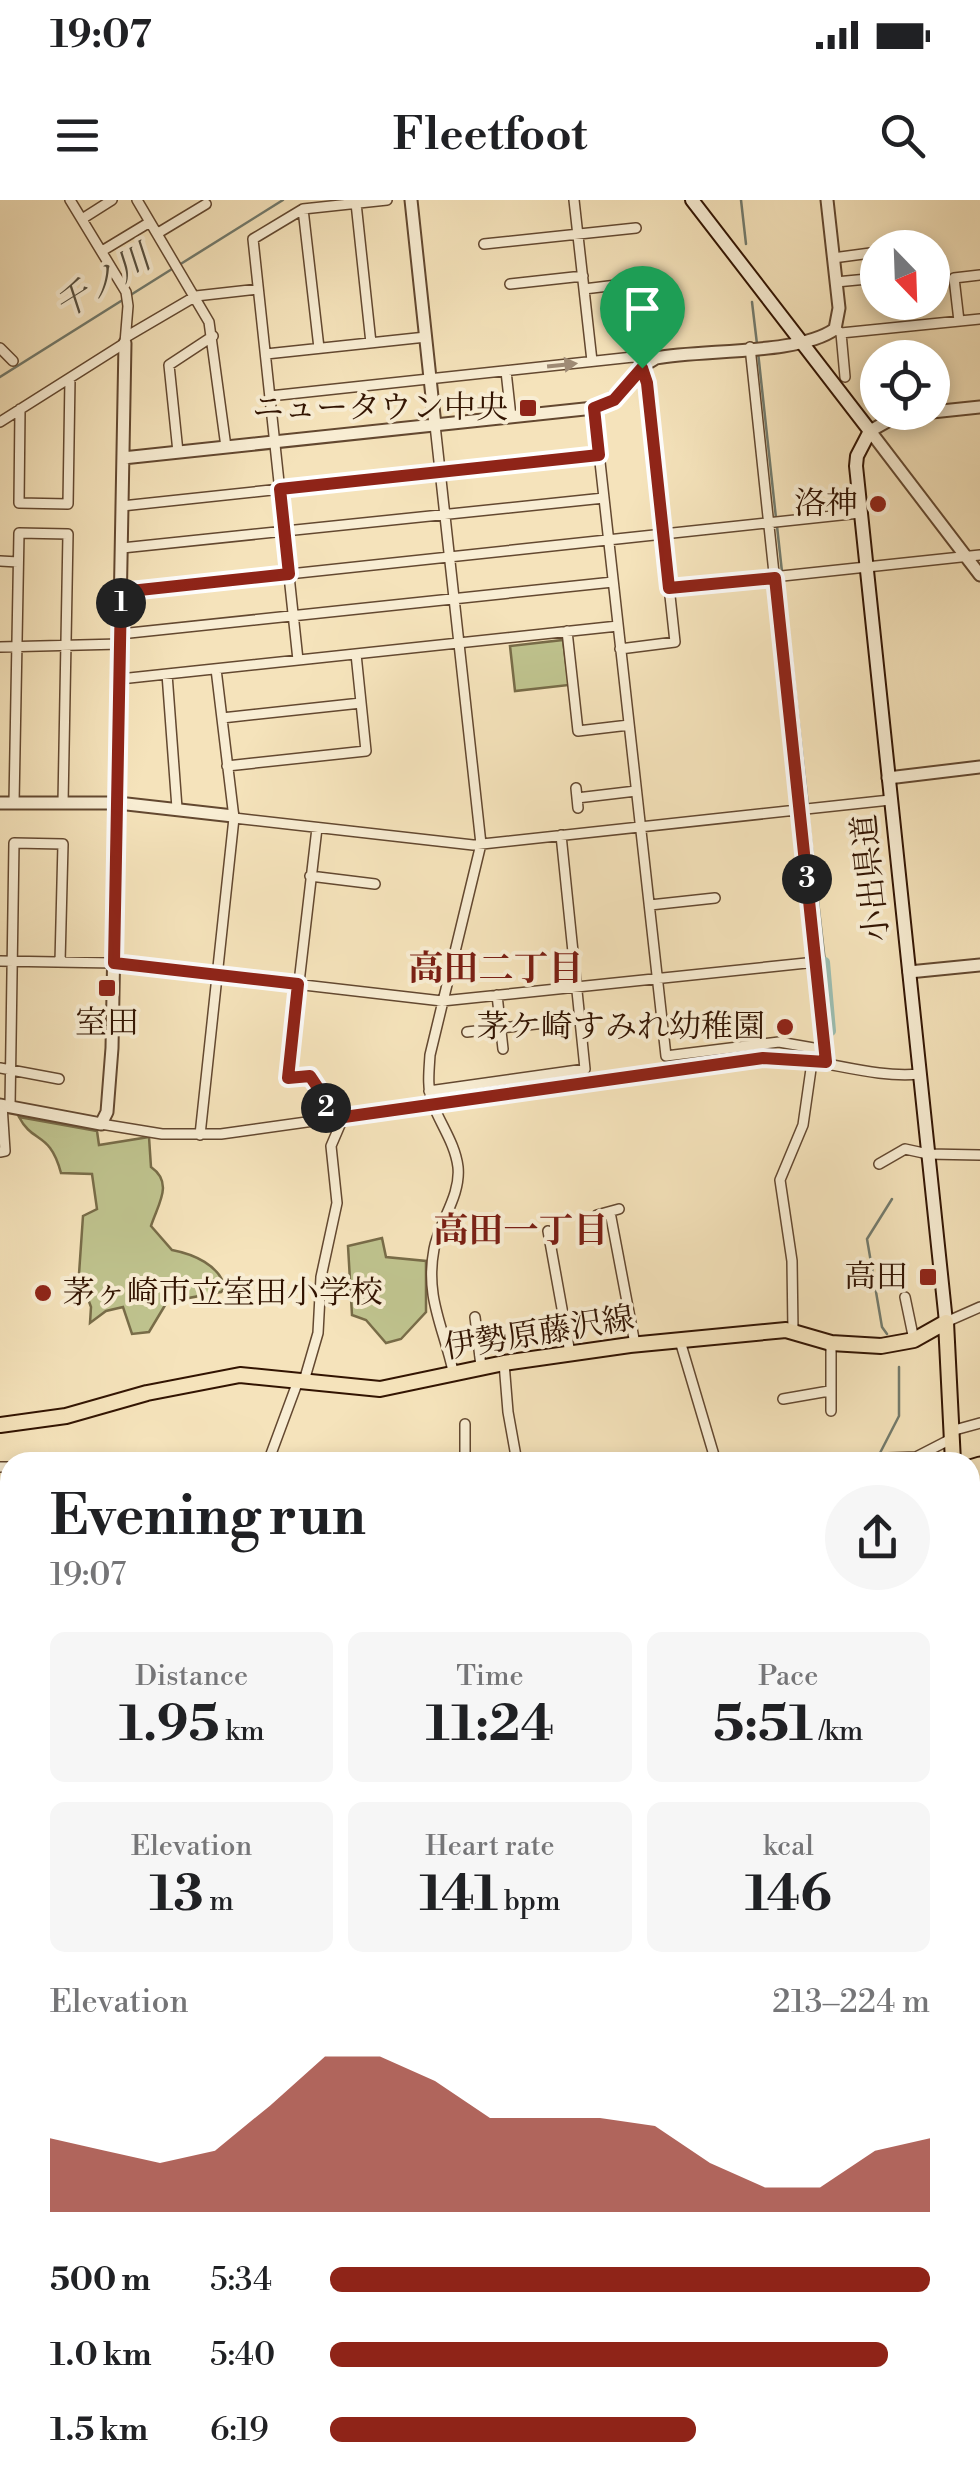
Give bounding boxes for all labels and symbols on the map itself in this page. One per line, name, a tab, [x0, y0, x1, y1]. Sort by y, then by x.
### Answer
north arrow	[860, 230, 950, 320]
water label: 千ノ川	[47, 235, 162, 329]
pin	[600, 266, 685, 369]
one-way arrow	[546, 357, 578, 373]
place label: ニュータウン中央	[252, 388, 508, 428]
marker: ニュータウン中央	[517, 397, 539, 419]
place label: 洛神	[794, 484, 858, 524]
marker: 洛神	[867, 493, 889, 515]
pin: 1	[96, 578, 146, 628]
street label: 小出県道	[844, 812, 898, 944]
pin: 3	[782, 854, 832, 904]
district label: 高田二丁目	[408, 948, 584, 991]
marker: 室田	[96, 977, 118, 999]
place label: 室田	[75, 1003, 139, 1043]
place label: 茅ケ崎すみれ幼稚園	[477, 1007, 765, 1047]
marker: 茅ケ崎すみれ幼稚園	[774, 1016, 796, 1038]
pin: 2	[301, 1083, 351, 1133]
district label: 高田一丁目	[433, 1210, 609, 1253]
place label: 高田	[844, 1257, 908, 1297]
marker: 高田	[917, 1266, 939, 1288]
place label: 茅ヶ崎市立室田小学校	[63, 1273, 383, 1313]
marker: 茅ヶ崎市立室田小学校	[32, 1282, 54, 1304]
street label: 伊勢原藤沢線	[441, 1298, 637, 1368]

